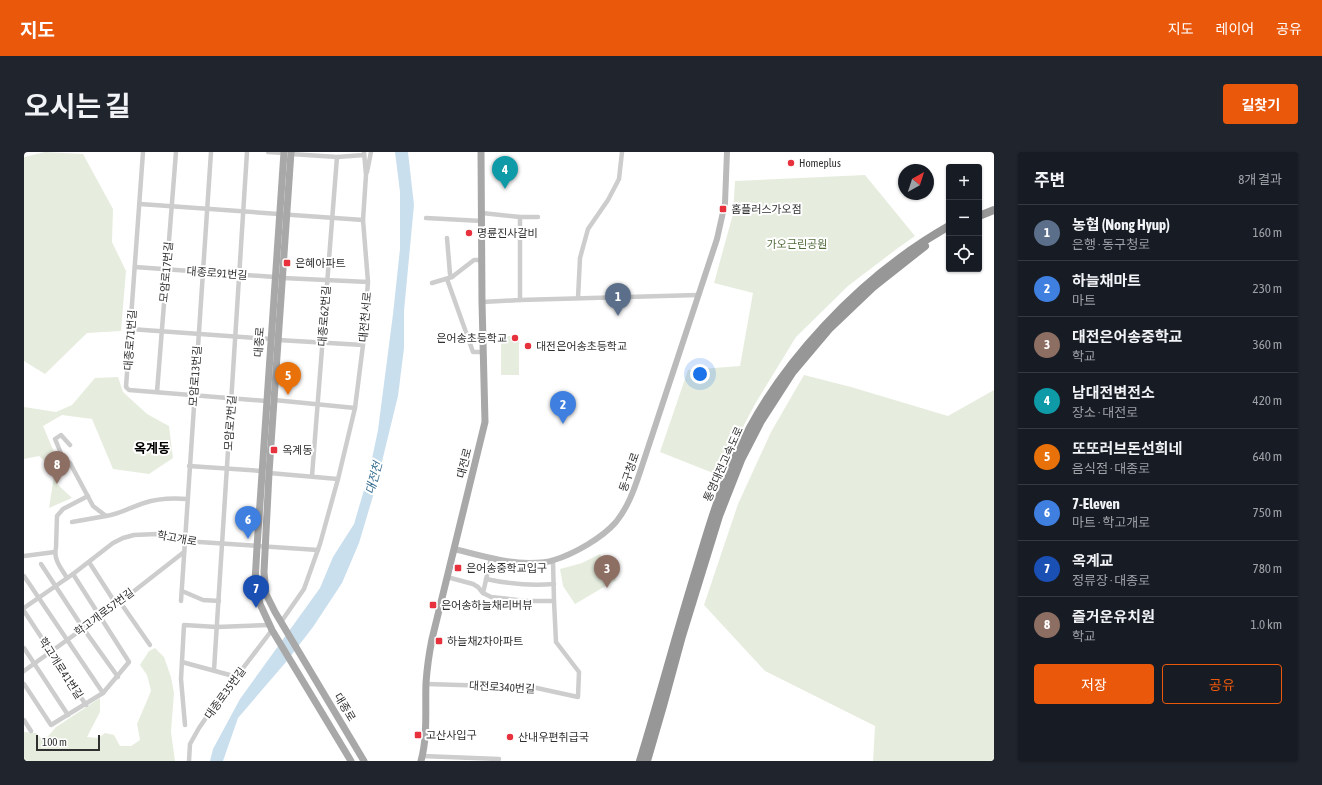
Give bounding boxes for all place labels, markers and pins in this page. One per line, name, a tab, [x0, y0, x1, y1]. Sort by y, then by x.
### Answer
pin: 4	[492, 156, 518, 189]
place label: Homeplus	[799, 157, 841, 169]
marker: Homeplus	[786, 158, 796, 168]
place label: 홈플러스가오점	[731, 203, 802, 215]
marker: 홈플러스가오점	[718, 204, 728, 214]
place label: 명륜진사갈비	[477, 227, 538, 239]
marker: 명륜진사갈비	[464, 228, 474, 238]
place label: 은혜아파트	[295, 257, 346, 269]
marker: 은혜아파트	[282, 258, 292, 268]
pin: 1	[605, 283, 631, 316]
place label: 은어송초등학교	[436, 332, 507, 344]
marker: 은어송초등학교	[510, 333, 520, 343]
place label: 대전은어송초등학교	[536, 340, 627, 352]
marker: 대전은어송초등학교	[523, 341, 533, 351]
pin: 5	[275, 362, 301, 395]
pin: 2	[550, 391, 576, 424]
place label: 옥계동	[282, 444, 312, 456]
marker: 옥계동	[269, 445, 279, 455]
pin: 8	[44, 451, 70, 484]
pin: 6	[235, 506, 261, 539]
pin: 3	[594, 555, 620, 588]
place label: 은어송중학교입구	[466, 562, 547, 574]
marker: 은어송중학교입구	[453, 563, 463, 573]
pin: 7	[243, 575, 269, 608]
place label: 은어송하늘채리버뷰	[441, 599, 532, 611]
marker: 은어송하늘채리버뷰	[428, 600, 438, 610]
place label: 하늘채2차아파트	[447, 635, 523, 647]
marker: 하늘채2차아파트	[434, 636, 444, 646]
place label: 고산사입구	[426, 729, 477, 741]
marker: 고산사입구	[413, 730, 423, 740]
place label: 산내우편취급국	[518, 731, 589, 743]
marker: 산내우편취급국	[505, 732, 515, 742]

